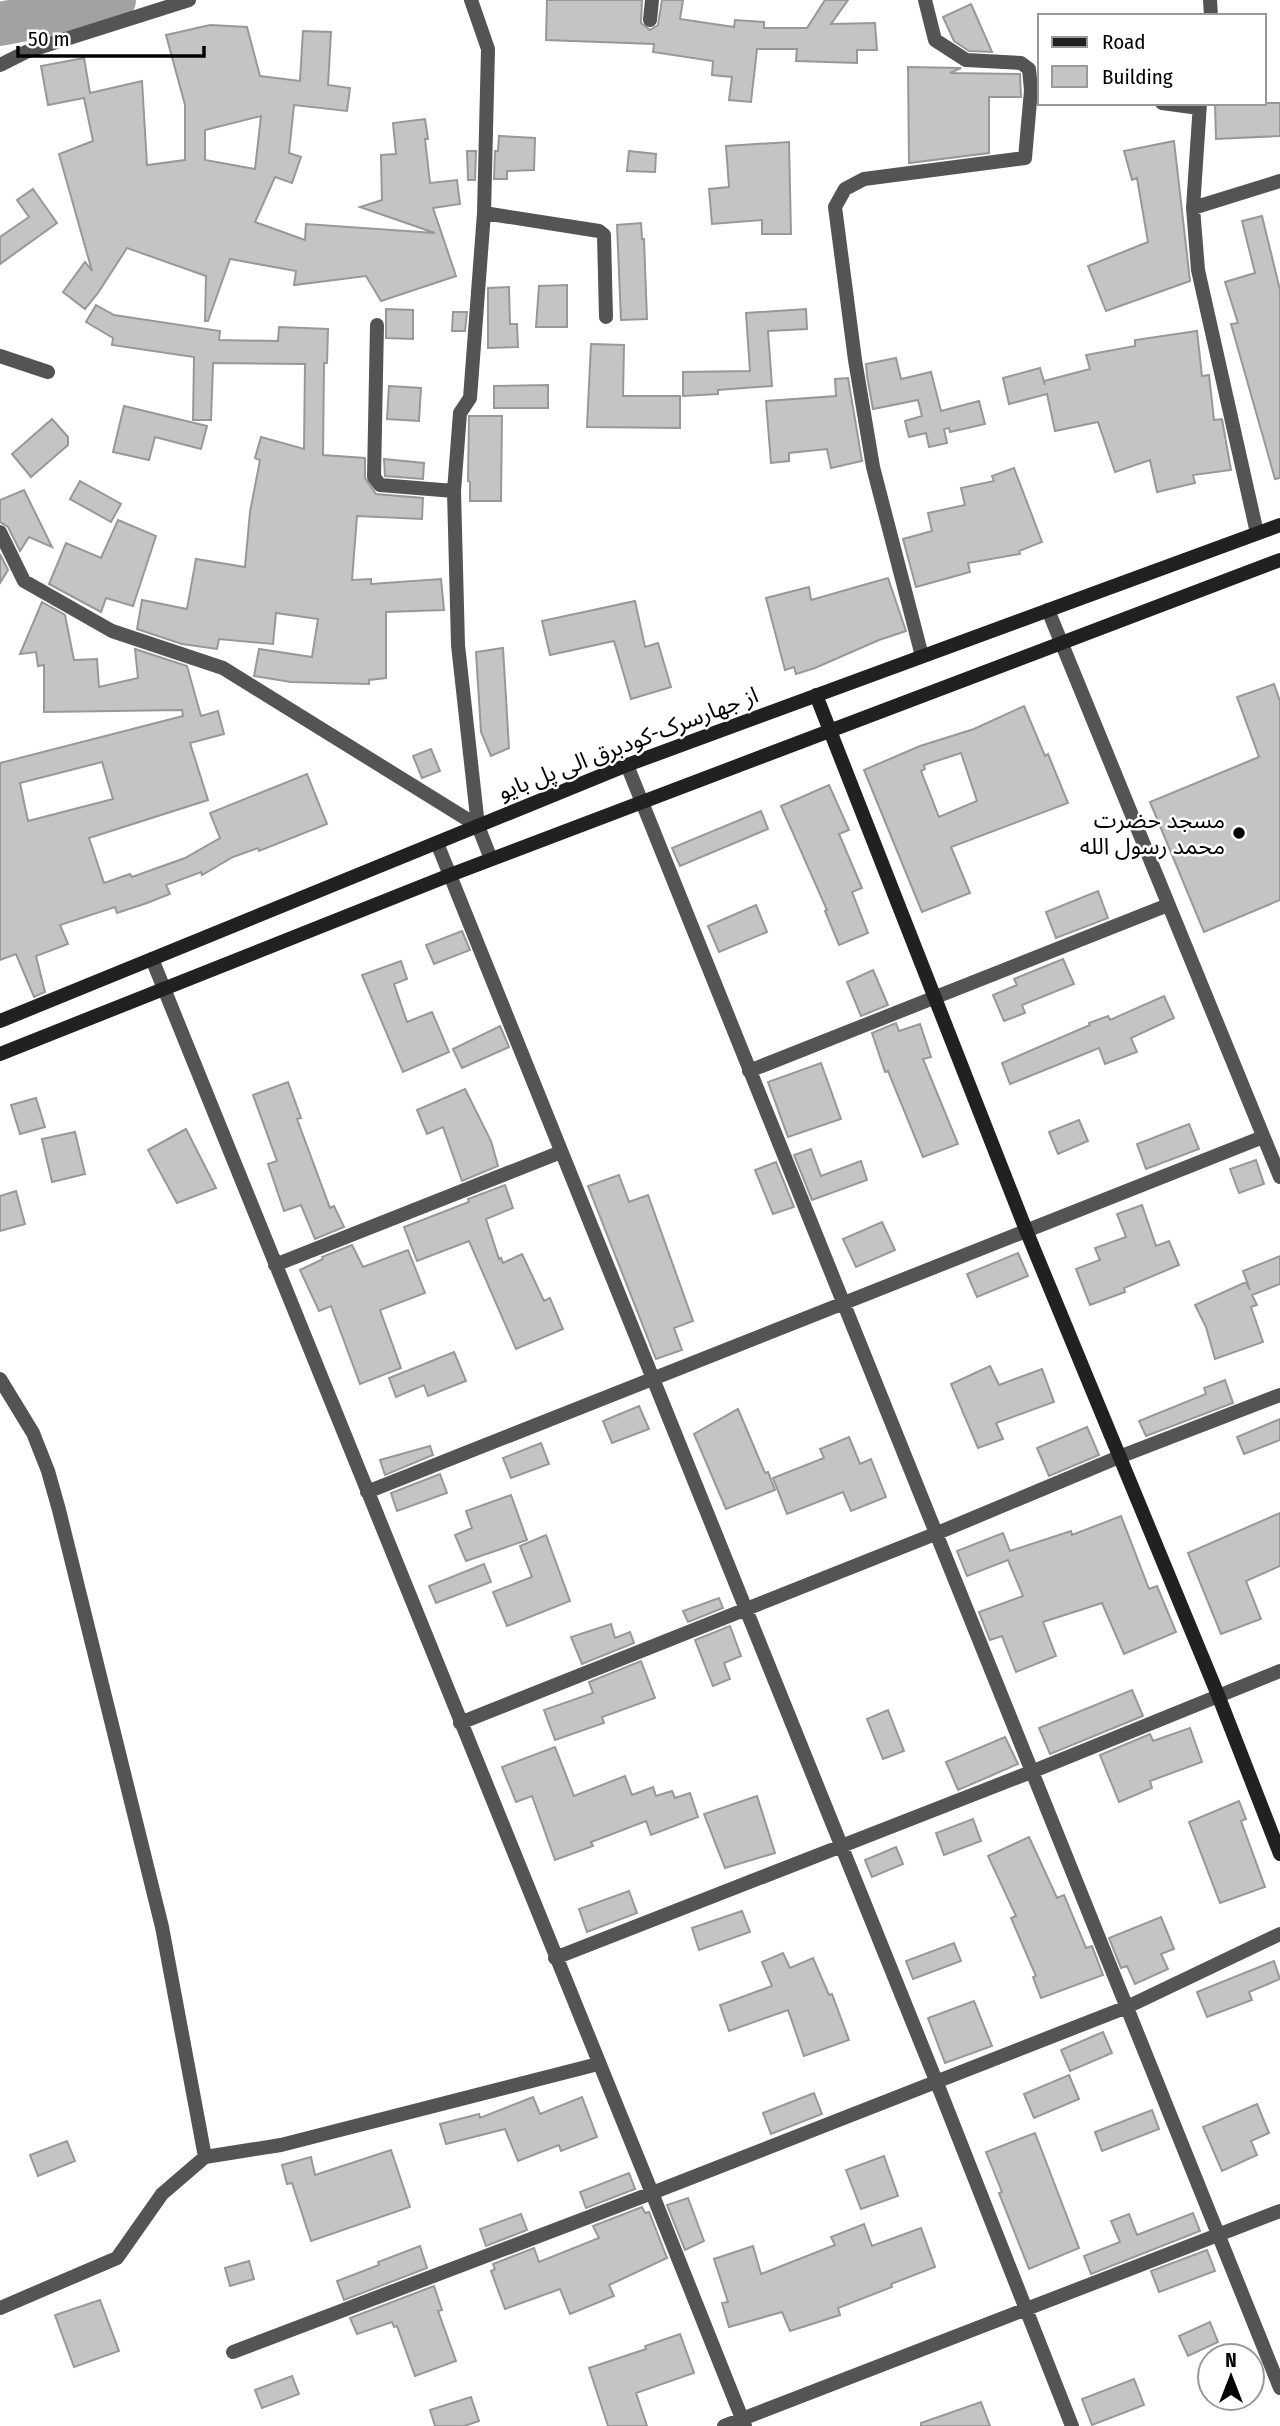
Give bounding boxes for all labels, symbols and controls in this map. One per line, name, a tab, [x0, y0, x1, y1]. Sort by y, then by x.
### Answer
scale bar	[18, 14, 203, 58]
legend	[1038, 14, 1266, 105]
text: 50 m	[28, 26, 70, 52]
text: Road	[1102, 29, 1146, 55]
text: Building	[1102, 64, 1173, 90]
street label: از جهارسرک-کودبرق الی پل بایو	[494, 680, 762, 807]
place label: مسجد حضرت محمد رسول الله	[1080, 806, 1225, 860]
marker: مسجد حضرت محمد رسول الله	[1231, 825, 1247, 841]
north arrow	[1196, 2342, 1266, 2412]
text: N	[1225, 2349, 1237, 2372]

